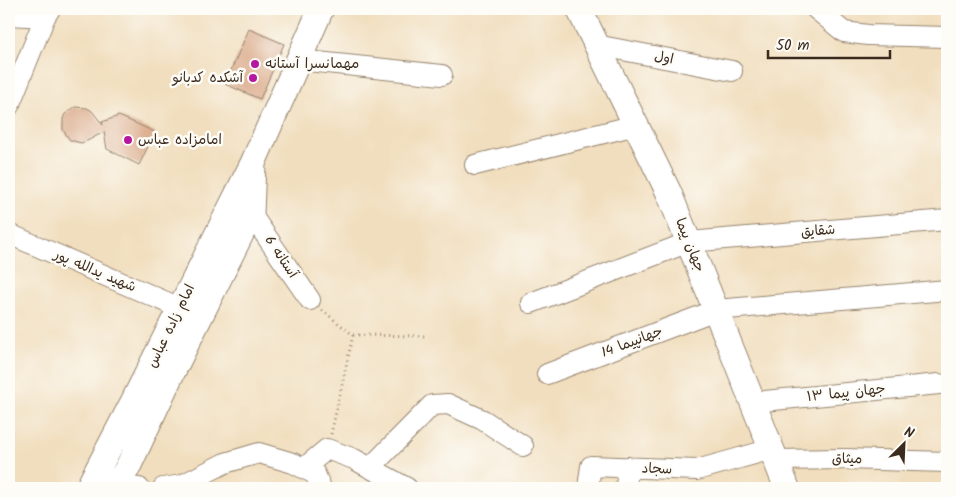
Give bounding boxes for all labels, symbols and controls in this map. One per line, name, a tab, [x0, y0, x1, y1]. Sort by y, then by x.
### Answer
scale bar	[768, 28, 891, 60]
text: 50 m	[776, 34, 810, 58]
street label: اول	[652, 45, 676, 71]
place label: مهمانسرا آستانه	[265, 53, 359, 75]
marker: مهمانسرا آستانه	[249, 58, 261, 70]
place label: آشکده کدبانو	[171, 67, 244, 89]
marker: آشکده کدبانو	[247, 72, 259, 84]
place label: امامزاده عباس	[138, 129, 222, 151]
marker: امامزاده عباس	[122, 134, 134, 146]
street label: جهان پیما	[669, 215, 711, 275]
street label: شقایق	[800, 219, 836, 243]
street label: آستانه 6	[259, 231, 304, 283]
street label: شهید یدالله پور	[49, 243, 140, 298]
street label: امام زاده عباس	[141, 280, 201, 372]
street label: جهانپیما 14	[598, 320, 666, 364]
street label: جهان پیما ۱۳	[806, 378, 886, 408]
north arrow	[878, 420, 928, 470]
text: N	[900, 421, 918, 445]
street label: ميثاق	[832, 448, 862, 470]
street label: سجاد	[641, 457, 673, 481]

